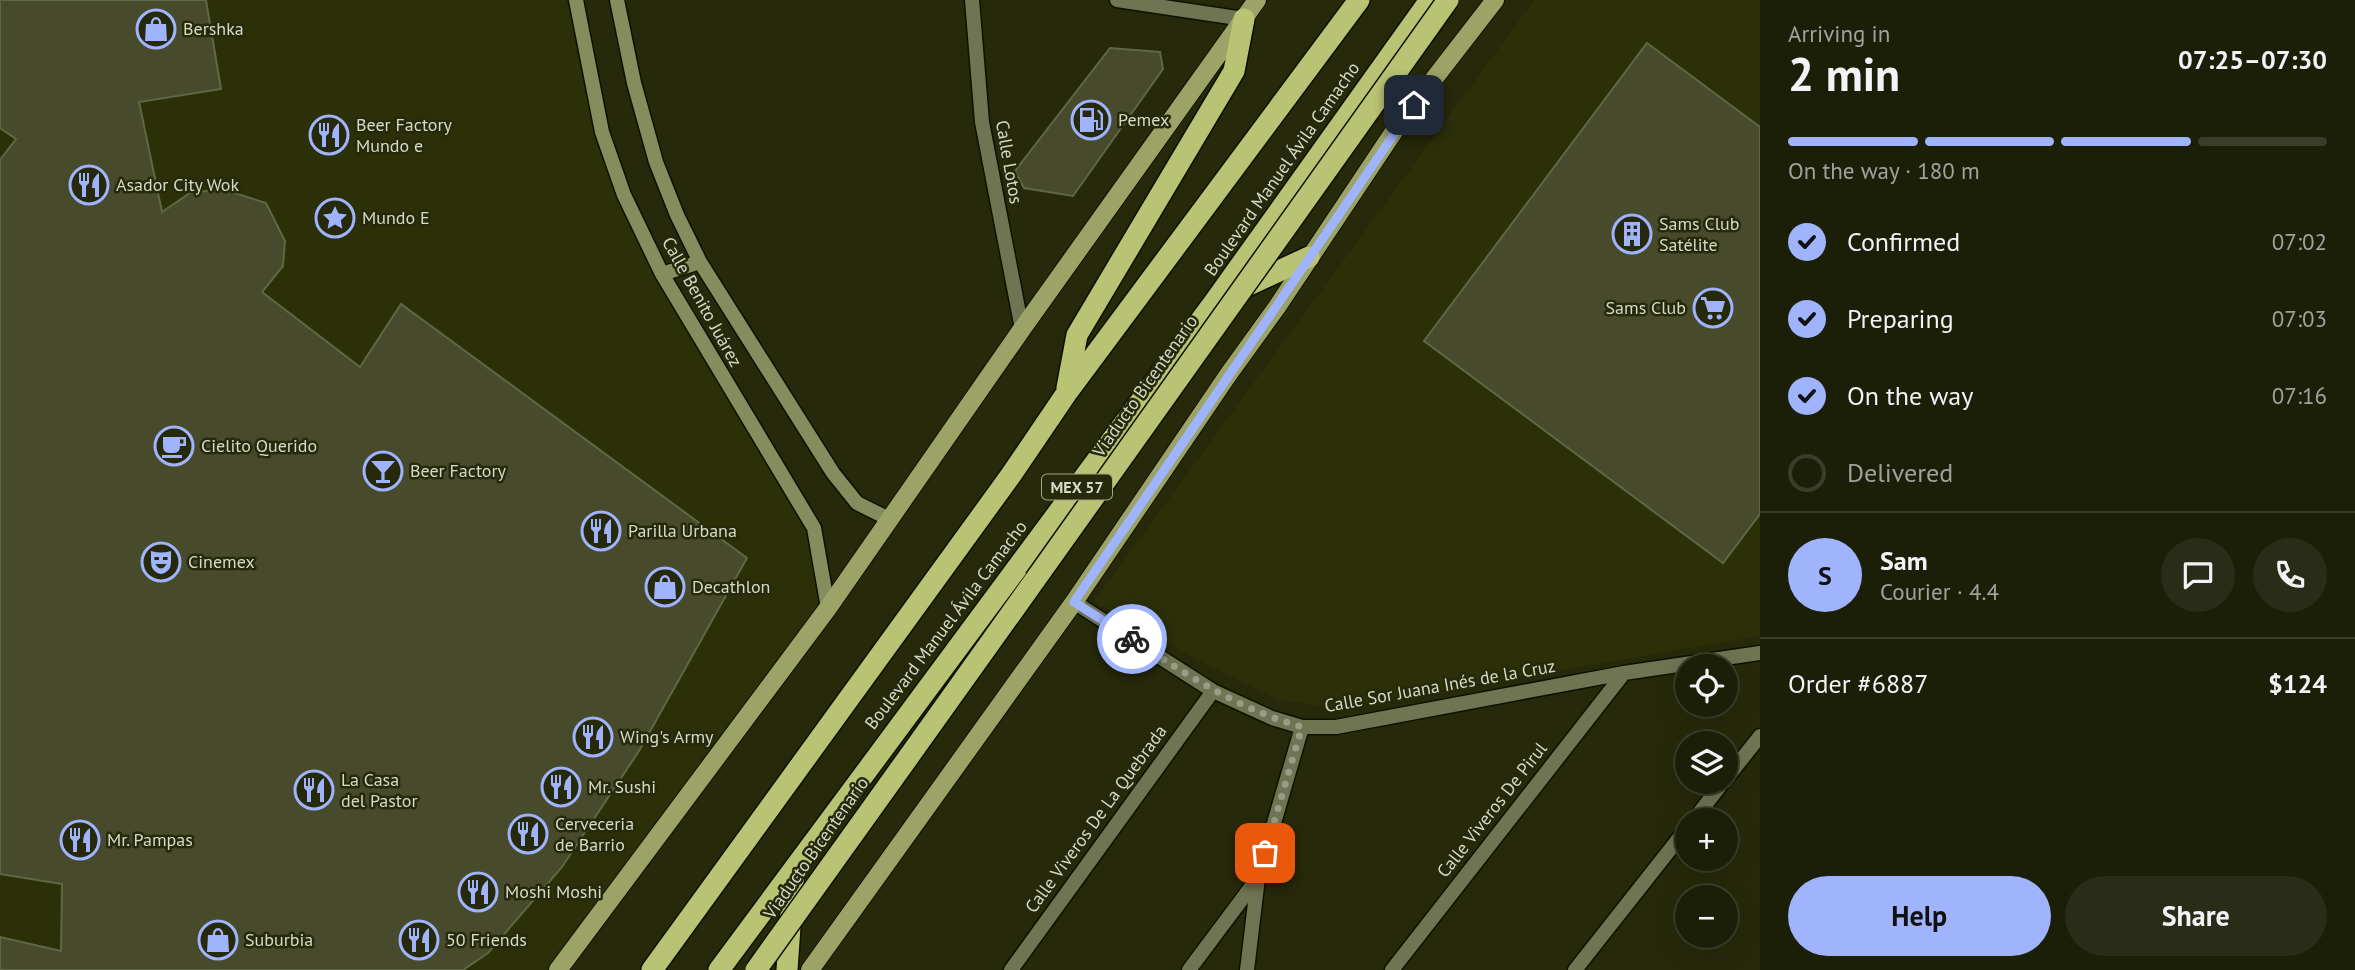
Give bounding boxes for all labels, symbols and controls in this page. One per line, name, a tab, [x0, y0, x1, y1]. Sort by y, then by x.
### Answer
shop icon: Bershka	[135, 8, 177, 50]
place label: Bershka	[183, 17, 244, 40]
text: Arriving in	[1788, 19, 1890, 48]
text: 07:25–07:30	[2178, 43, 2327, 76]
text: 2 min	[1788, 44, 1900, 104]
street label: Boulevard Manuel Ávila Camacho	[1199, 57, 1364, 280]
pin	[1384, 75, 1444, 135]
icon: home	[1395, 86, 1433, 124]
fuel station icon: Pemex	[1070, 99, 1112, 141]
place label: Pemex	[1118, 108, 1169, 131]
place label: Beer Factory Mundo e	[356, 113, 453, 157]
restaurant icon: Beer Factory Mundo e	[308, 114, 350, 156]
street label: Calle Lotos	[991, 118, 1028, 205]
text: On the way · 180 m	[1788, 156, 1980, 185]
restaurant icon: Asador City Wok	[68, 164, 110, 206]
place label: Asador City Wok	[116, 173, 239, 196]
place icon: Mundo E	[314, 197, 356, 239]
place label: Mundo E	[362, 206, 430, 229]
place label: Sams Club Satélite	[1659, 212, 1739, 256]
building icon: Sams Club Satélite	[1611, 213, 1653, 255]
icon: check	[1788, 223, 1826, 261]
text: Confirmed	[1847, 225, 1960, 258]
text: 07:02	[2272, 227, 2327, 256]
street label: Calle Benito Juárez	[657, 233, 748, 371]
supermarket icon: Sams Club	[1692, 287, 1734, 329]
place label: Sams Club	[1606, 296, 1686, 319]
icon: check	[1788, 300, 1826, 338]
text: Preparing	[1847, 302, 1954, 335]
text: 07:03	[2272, 304, 2327, 333]
street label: Viaducto Bicentenario	[1086, 310, 1202, 462]
icon: check	[1788, 377, 1826, 415]
text: On the way	[1847, 379, 1973, 412]
text: 07:16	[2272, 381, 2327, 410]
cafe icon: Cielito Querido	[153, 425, 195, 467]
place label: Cielito Querido	[201, 434, 317, 457]
bar icon: Beer Factory	[362, 450, 404, 492]
text: Delivered	[1847, 456, 1953, 489]
place label: Beer Factory	[410, 459, 507, 482]
road number: MEX 57	[1042, 474, 1112, 500]
restaurant icon: Parilla Urbana	[580, 510, 622, 552]
street label: Boulevard Manuel Ávila Camacho	[859, 516, 1032, 734]
place label: Parilla Urbana	[628, 519, 737, 542]
button: chat	[2161, 538, 2235, 612]
button: phone	[2253, 538, 2327, 612]
theatre icon: Cinemex	[140, 541, 182, 583]
text: Sam	[1880, 544, 1928, 577]
place label: Cinemex	[188, 550, 255, 573]
text: S	[1818, 559, 1832, 592]
shop icon: Decathlon	[644, 566, 686, 608]
place label: Decathlon	[692, 575, 770, 598]
text: Courier · 4.4	[1880, 577, 1999, 606]
courier	[1097, 604, 1167, 674]
icon: bike	[1113, 620, 1151, 658]
street label: Calle Sor Juana Inés de la Cruz	[1323, 654, 1557, 717]
map controls	[1675, 654, 1738, 948]
button: locate	[1675, 654, 1738, 717]
text: Order #6887	[1788, 667, 1928, 700]
text: $124	[2268, 667, 2327, 700]
restaurant icon: Wing's Army	[572, 716, 614, 758]
street label: Calle Viveros De La Quebrada	[1020, 720, 1171, 917]
place label: Wing's Army	[620, 725, 714, 748]
button: layers	[1675, 731, 1738, 794]
street label: Calle Viveros De Pirul	[1432, 737, 1552, 882]
restaurant icon: Mr. Sushi	[540, 766, 582, 808]
place label: La Casa del Pastor	[341, 768, 418, 812]
restaurant icon: La Casa del Pastor	[293, 769, 335, 811]
street label: Viaducto Bicentenario	[757, 772, 873, 924]
place label: Mr. Sushi	[588, 775, 656, 798]
button: +	[1675, 808, 1738, 871]
place label: Cerveceria de Barrio	[555, 812, 634, 856]
restaurant icon: Cerveceria de Barrio	[507, 813, 549, 855]
restaurant icon: Mr. Pampas	[59, 819, 101, 861]
pin	[1235, 823, 1295, 883]
place label: Mr. Pampas	[107, 828, 193, 851]
icon: bag	[1246, 834, 1284, 872]
restaurant icon: Moshi Moshi	[457, 871, 499, 913]
button: Help	[1788, 876, 2051, 956]
button: Share	[2065, 876, 2327, 956]
place label: Moshi Moshi	[505, 880, 602, 903]
button: −	[1675, 885, 1738, 948]
shop icon: Suburbia	[197, 919, 239, 961]
restaurant icon: 50 Friends	[398, 919, 440, 961]
place label: Suburbia	[245, 928, 313, 951]
place label: 50 Friends	[446, 928, 527, 951]

